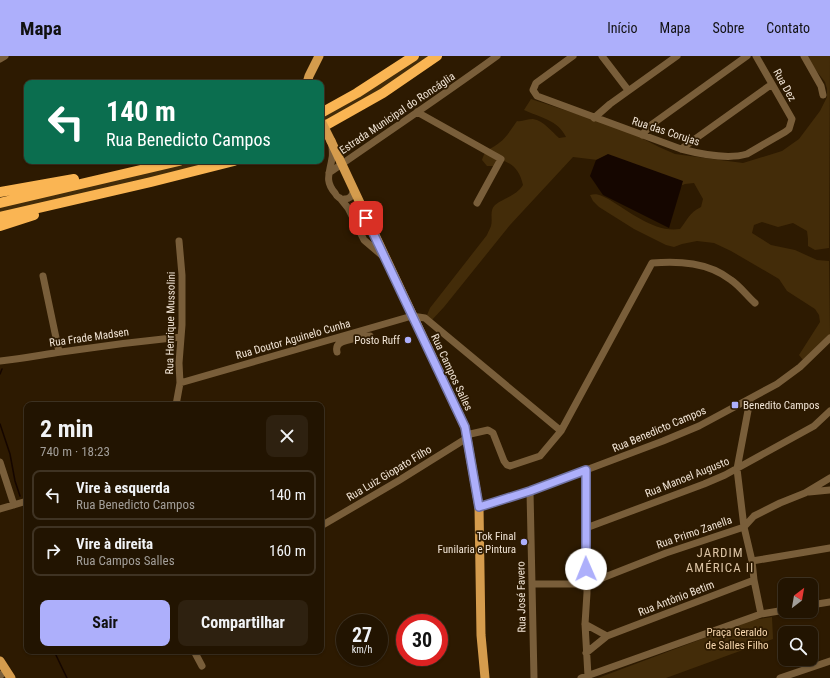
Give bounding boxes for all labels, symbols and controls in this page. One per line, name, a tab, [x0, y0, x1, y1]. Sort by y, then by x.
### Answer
text: Mapa	[20, 17, 62, 40]
text: Início	[607, 20, 638, 36]
text: Mapa	[660, 20, 690, 36]
text: Sobre	[712, 20, 744, 36]
text: Contato	[766, 20, 810, 36]
street label: Rua Dez	[770, 67, 799, 104]
street label: Estrada Municipal do Roncáglia	[337, 70, 458, 157]
text: 140 m	[106, 95, 176, 128]
icon: left	[40, 96, 92, 148]
street label: Rua das Corujas	[630, 114, 701, 149]
text: Rua Benedicto Campos	[106, 129, 271, 150]
pin	[349, 201, 383, 235]
icon: arrive	[355, 207, 377, 229]
street label: Rua Henrique Mussolini	[163, 272, 178, 374]
street label: Rua Doutor Aguinelo Cunha	[234, 317, 352, 362]
street label: Rua Frade Madsen	[48, 325, 130, 350]
street label: Rua Campos Salles	[428, 332, 475, 413]
place label: Posto Ruff	[354, 334, 401, 347]
marker: Posto Ruff	[403, 335, 413, 345]
place label: Benedito Campos	[743, 399, 820, 412]
marker: Benedito Campos	[730, 400, 740, 410]
street label: Rua Benedicto Campos	[610, 404, 708, 455]
text: 2 min	[40, 415, 93, 443]
button: close	[266, 415, 308, 457]
street label: Rua Luiz Giopato Filho	[344, 443, 434, 504]
text: 740 m · 18:23	[40, 444, 110, 459]
street label: Rua Manoel Augusto	[643, 454, 732, 500]
text: Vire à esquerda	[76, 479, 170, 497]
icon: left	[42, 484, 64, 506]
text: 140 m	[269, 486, 306, 504]
text: Rua Benedicto Campos	[76, 497, 195, 512]
street label: Rua Primo Zanella	[655, 513, 734, 551]
place label: Tok Final Funilaria e Pintura	[438, 530, 516, 556]
text: Vire à direita	[76, 535, 153, 553]
marker: Tok Final Funilaria e Pintura	[519, 537, 529, 547]
icon: right	[42, 540, 64, 562]
text: 160 m	[269, 542, 306, 560]
district label: JARDIM AMÉRICA II	[686, 545, 754, 575]
position arrow	[565, 548, 607, 590]
text: Rua Campos Salles	[76, 553, 175, 568]
street label: Rua José Favero	[514, 561, 529, 633]
street label: Rua Antônio Betim	[636, 578, 716, 619]
north arrow	[778, 578, 818, 618]
map controls	[778, 578, 818, 666]
button: Sair	[40, 600, 170, 646]
button: Compartilhar	[178, 600, 308, 646]
speed limit sign: 30	[396, 614, 448, 666]
text: 27	[352, 623, 372, 647]
park label: Praça Geraldo de Salles Filho	[705, 626, 769, 652]
button: search	[778, 626, 818, 666]
text: km/h	[352, 644, 372, 655]

